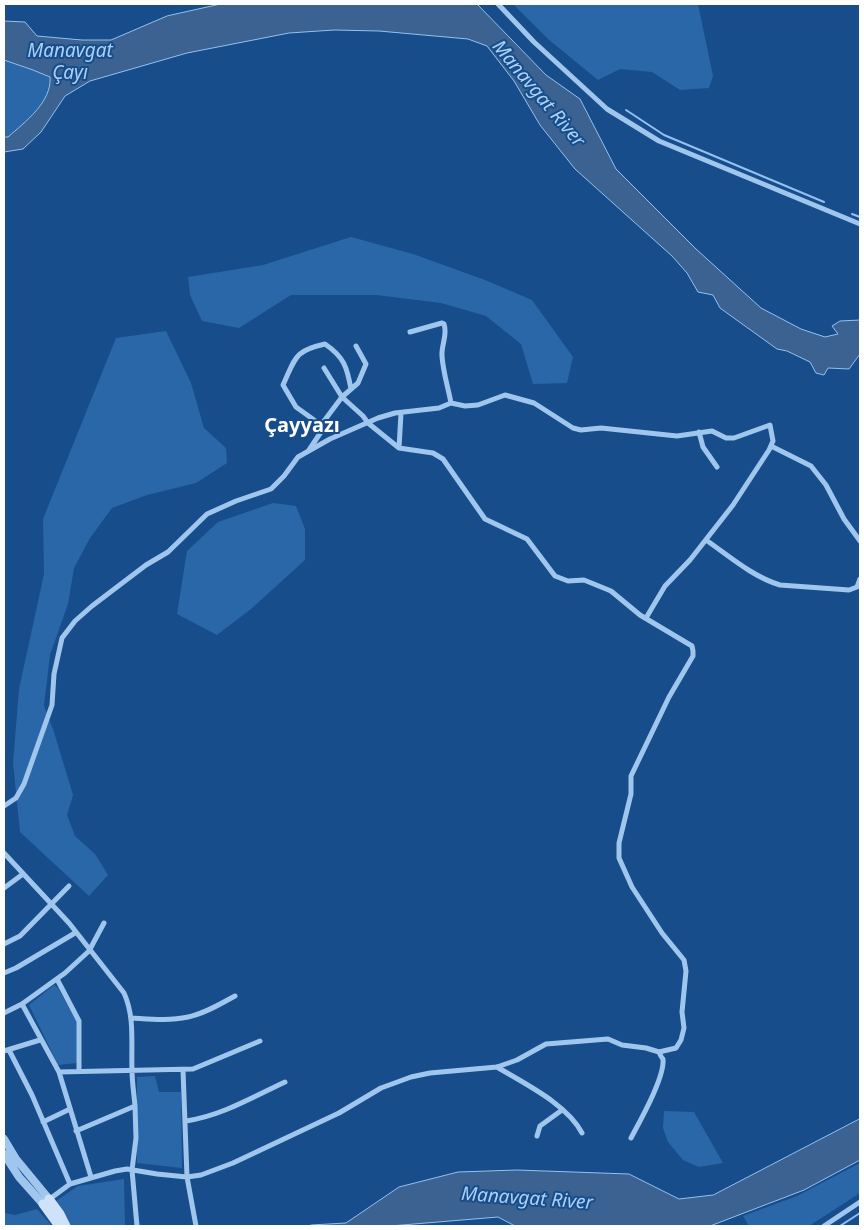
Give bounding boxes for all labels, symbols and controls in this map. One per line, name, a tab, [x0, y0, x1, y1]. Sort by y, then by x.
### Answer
water label: Manavgat River	[487, 36, 589, 152]
water label: Manavgat Çayı	[27, 41, 113, 85]
district label: Çayyazı	[264, 414, 340, 438]
water label: Manavgat River	[460, 1183, 594, 1215]

